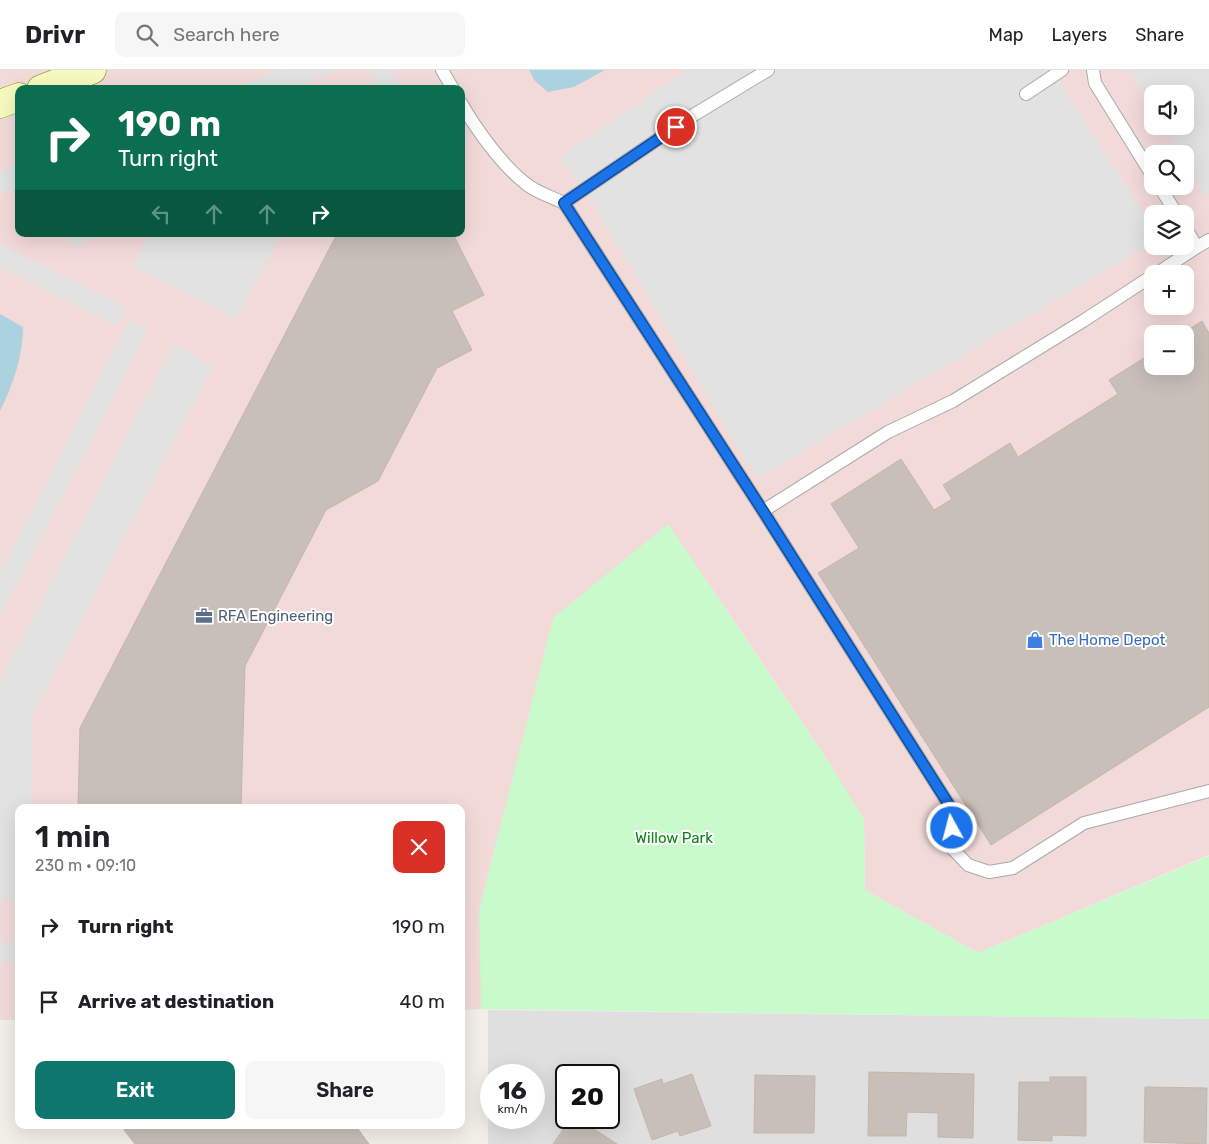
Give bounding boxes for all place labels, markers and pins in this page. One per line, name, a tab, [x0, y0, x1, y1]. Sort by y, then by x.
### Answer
pin	[655, 106, 697, 148]
office icon: RFA Engineering	[194, 606, 214, 626]
place label: RFA Engineering	[218, 607, 333, 625]
shop icon: The Home Depot	[1025, 630, 1045, 650]
place label: The Home Depot	[1049, 631, 1166, 649]

